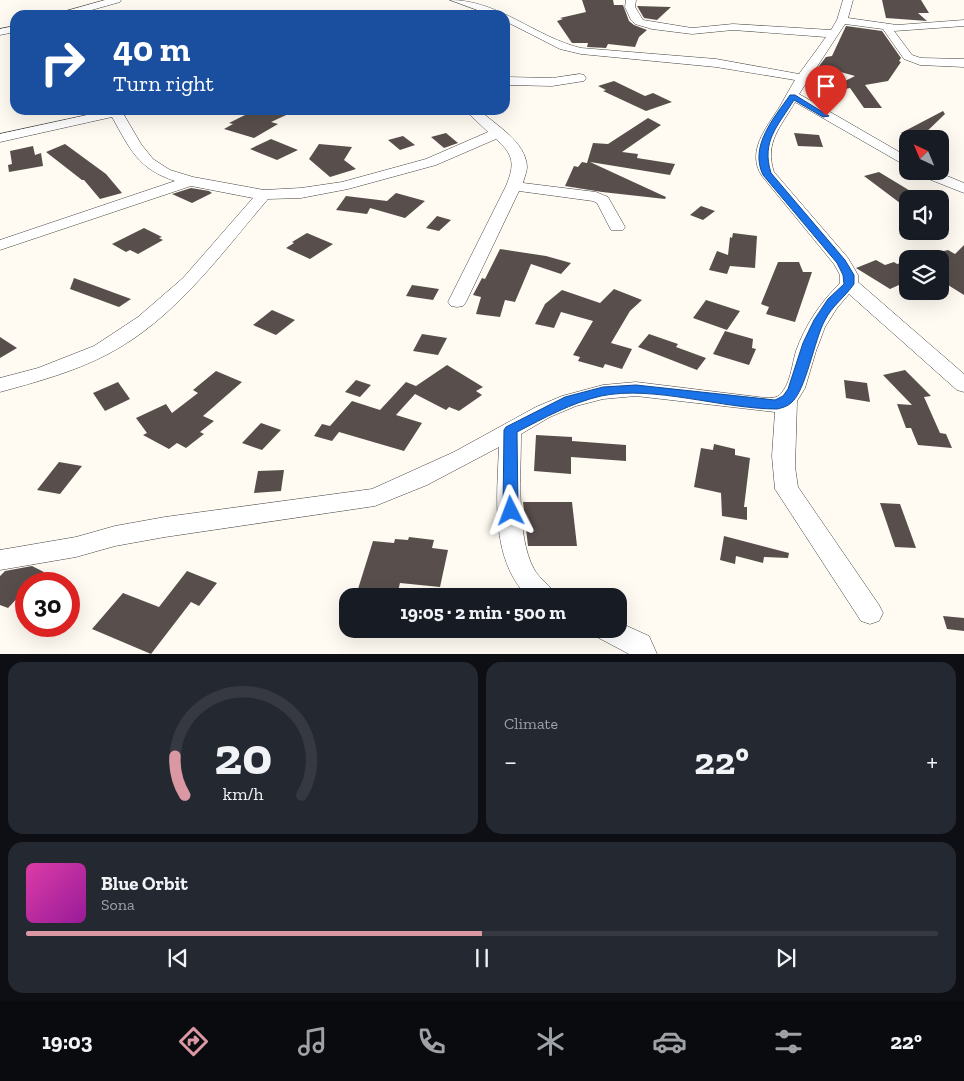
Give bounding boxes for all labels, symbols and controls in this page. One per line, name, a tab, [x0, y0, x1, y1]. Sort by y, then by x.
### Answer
text: 40 m	[113, 28, 190, 70]
icon: right	[30, 30, 95, 95]
pin	[805, 65, 847, 116]
text: Turn right	[113, 70, 214, 97]
icon: arrive	[812, 72, 840, 100]
north arrow	[899, 130, 949, 180]
map controls	[899, 130, 949, 300]
button: sound	[899, 190, 949, 240]
button: layers	[899, 250, 949, 300]
position arrow	[484, 484, 536, 536]
speed limit sign: 30	[15, 572, 80, 637]
text: 19:05 · 2 min · 500 m	[400, 601, 566, 624]
text: Climate	[504, 714, 558, 733]
text: 20	[214, 725, 272, 787]
text: 22°	[694, 738, 749, 784]
text: −	[504, 745, 517, 778]
text: +	[926, 745, 938, 778]
text: km/h	[223, 783, 263, 805]
text: Blue Orbit	[101, 872, 188, 895]
text: Sona	[101, 895, 135, 914]
icon: previous	[164, 944, 192, 972]
icon: pause	[468, 944, 496, 972]
icon: next	[772, 944, 800, 972]
icon: directions	[176, 1024, 211, 1059]
icon: music	[295, 1024, 330, 1059]
icon: phone	[414, 1024, 449, 1059]
icon: climate	[533, 1024, 568, 1059]
icon: car	[652, 1024, 687, 1059]
icon: filters	[771, 1024, 806, 1059]
text: 19:03	[42, 1028, 93, 1055]
text: 22°	[890, 1028, 922, 1055]

